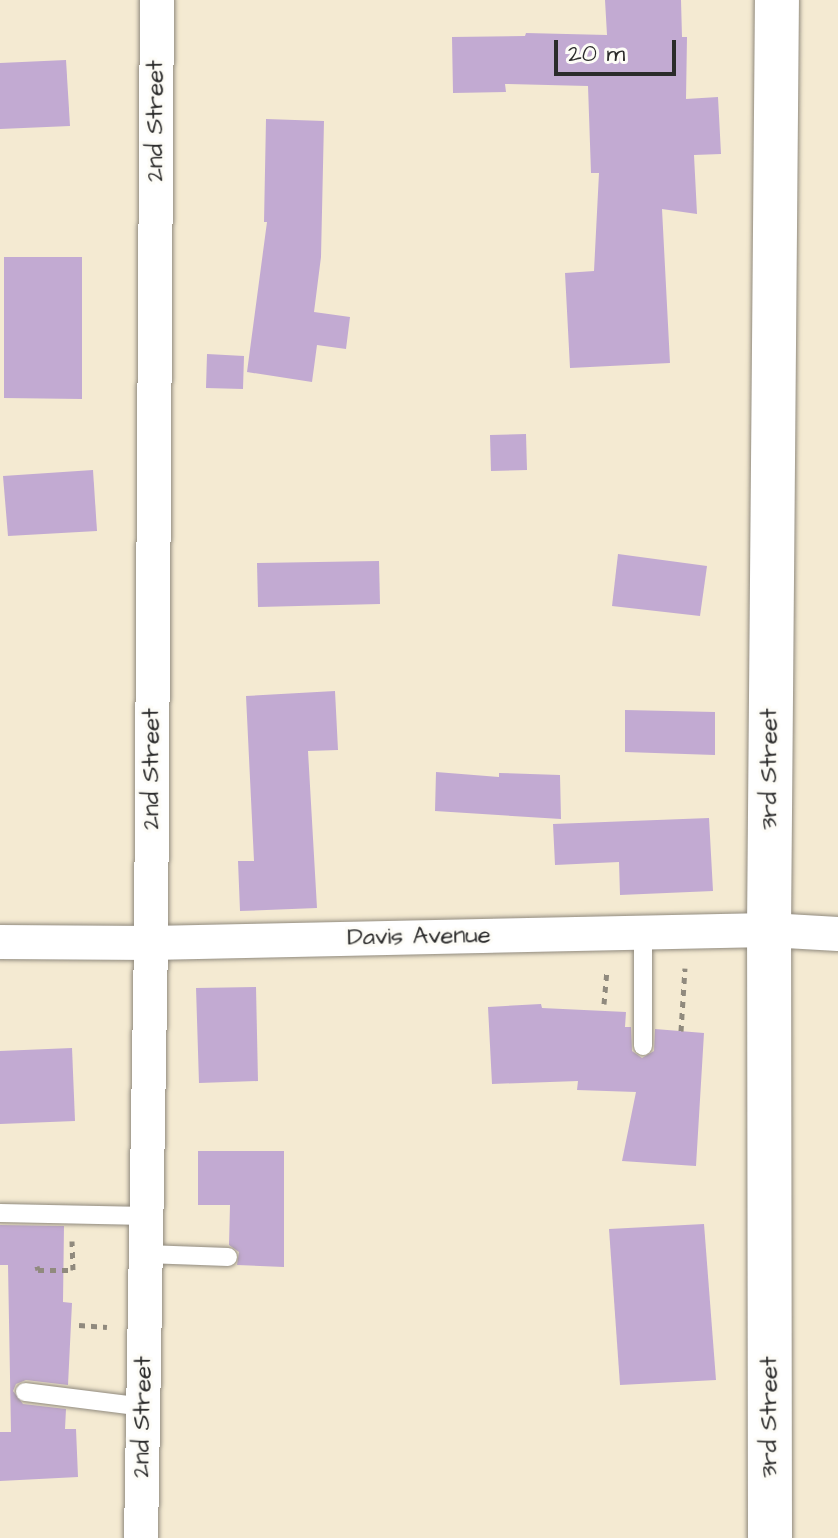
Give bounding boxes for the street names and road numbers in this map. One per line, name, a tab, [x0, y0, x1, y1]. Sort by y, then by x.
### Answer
street label: 2nd Street	[142, 60, 170, 182]
street label: 2nd Street	[138, 708, 166, 830]
street label: 3rd Street	[756, 708, 784, 830]
street label: Davis Avenue	[347, 921, 491, 953]
street label: 2nd Street	[128, 1356, 158, 1478]
street label: 3rd Street	[756, 1356, 784, 1478]

